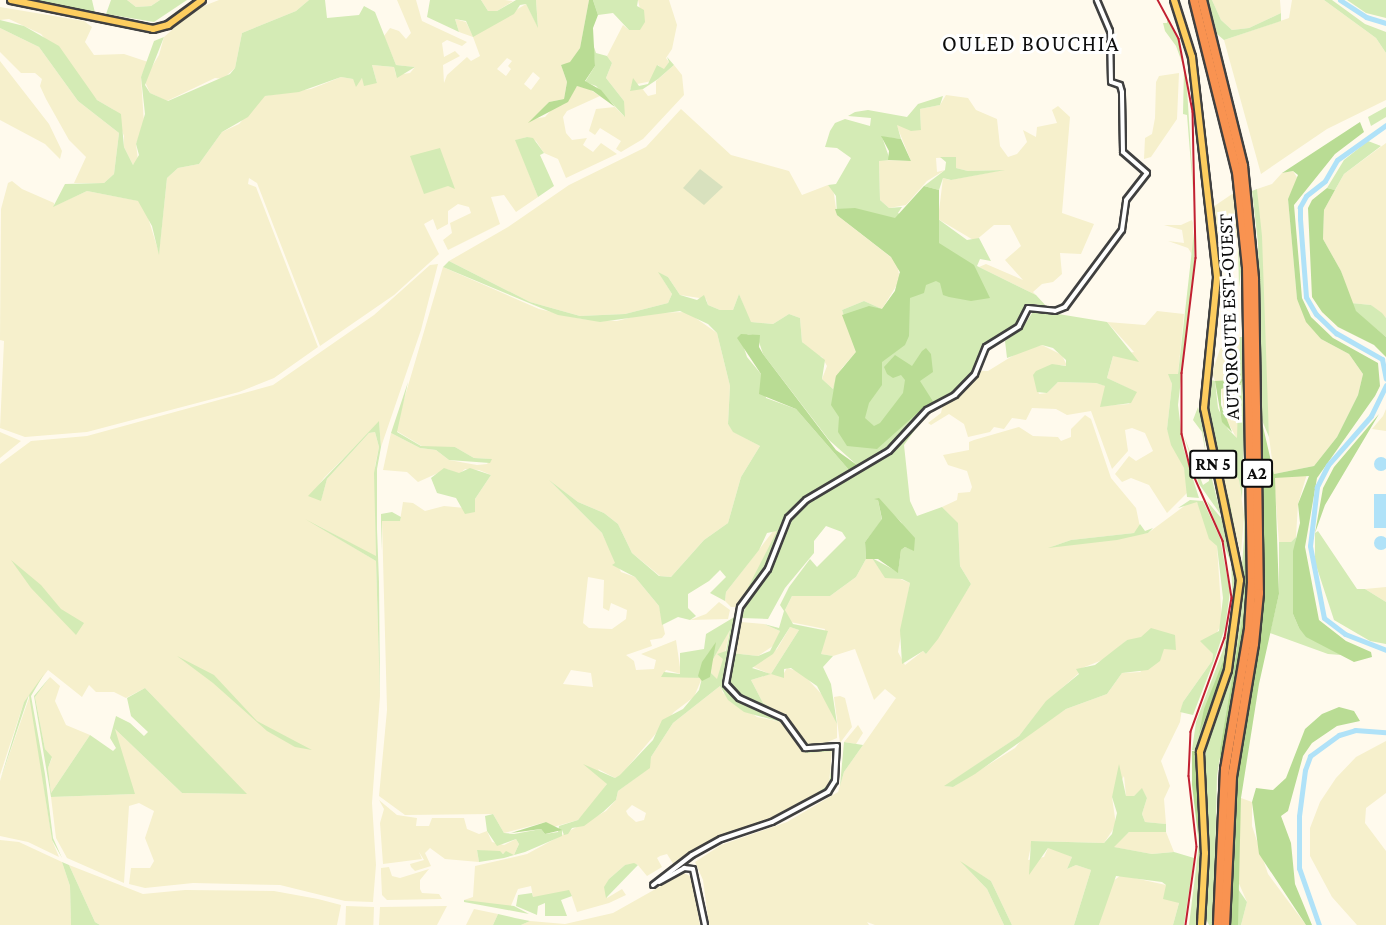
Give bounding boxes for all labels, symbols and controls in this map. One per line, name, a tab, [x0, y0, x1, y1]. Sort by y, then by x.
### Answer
district label: OULED BOUCHIA	[942, 31, 1120, 57]
street label: AUTOROUTE EST-OUEST	[1213, 213, 1245, 421]
road number: RN 5	[1189, 449, 1237, 479]
road number: A2	[1240, 458, 1274, 488]

